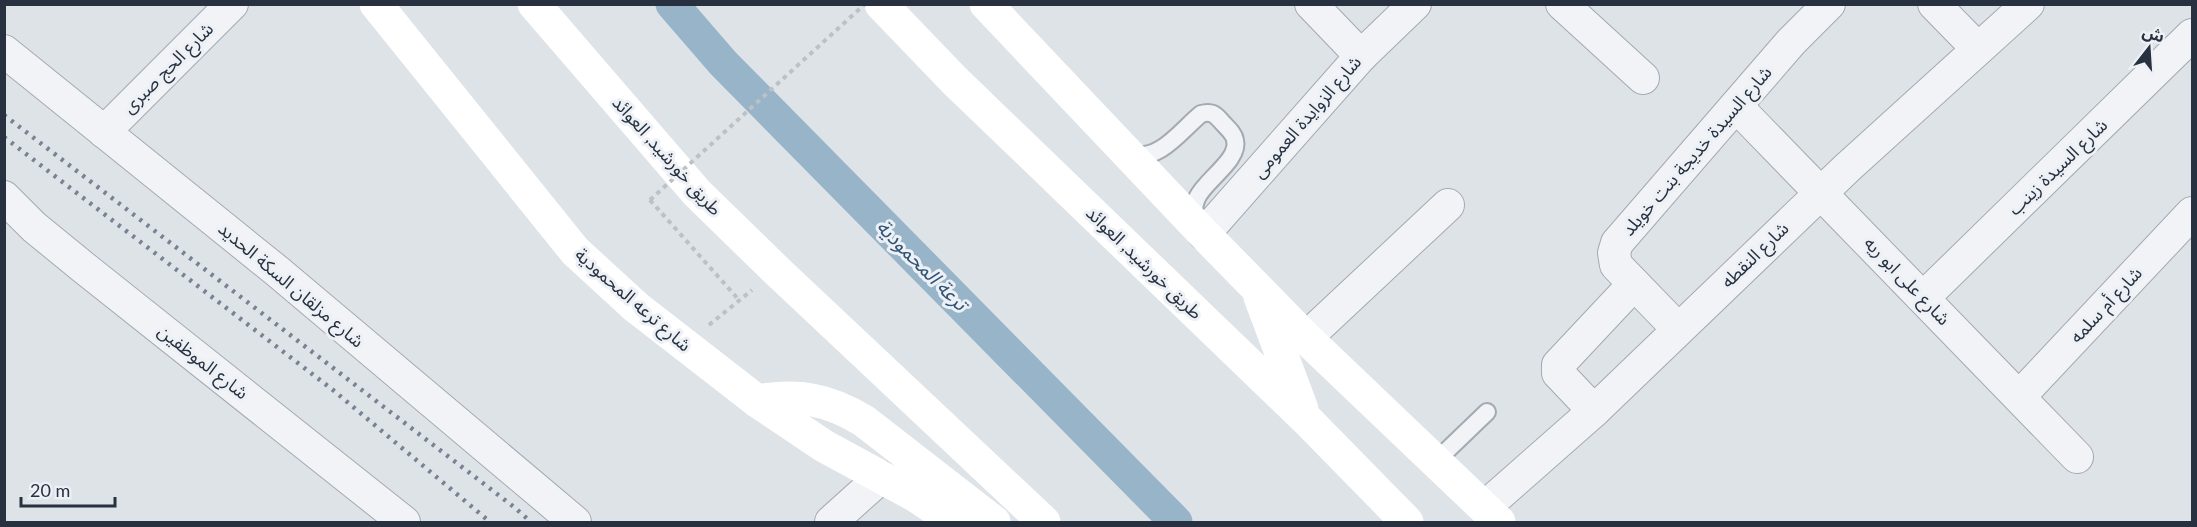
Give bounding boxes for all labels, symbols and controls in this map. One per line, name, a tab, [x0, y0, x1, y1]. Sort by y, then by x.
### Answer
street label: شارع الحج صبرى	[117, 17, 220, 120]
north arrow	[2119, 18, 2179, 78]
text: ش	[2140, 21, 2167, 46]
street label: شارع الزوايدة العمومى	[1247, 51, 1368, 185]
street label: شارع السيدة خديجة بنت خويلد	[1617, 61, 1779, 242]
street label: طريق خورشيد, العوائد	[608, 91, 727, 220]
street label: شارع السيدة زينب	[2003, 113, 2114, 222]
street label: طريق خورشيد, العوائد	[1081, 201, 1207, 324]
water label: ترعة المحمودية	[872, 214, 975, 318]
street label: شارع مزلقان السكة الحديد	[212, 217, 369, 355]
street label: شارع النقطه	[1716, 217, 1795, 295]
street label: شارع على ابو ريه	[1857, 232, 1955, 332]
street label: شارع ترعه المحمودية	[568, 243, 696, 359]
street label: شارع أم سلمه	[2065, 262, 2149, 350]
street label: شارع الموظفين	[152, 319, 253, 406]
scale bar	[21, 470, 116, 508]
text: 20 m	[30, 479, 70, 501]

